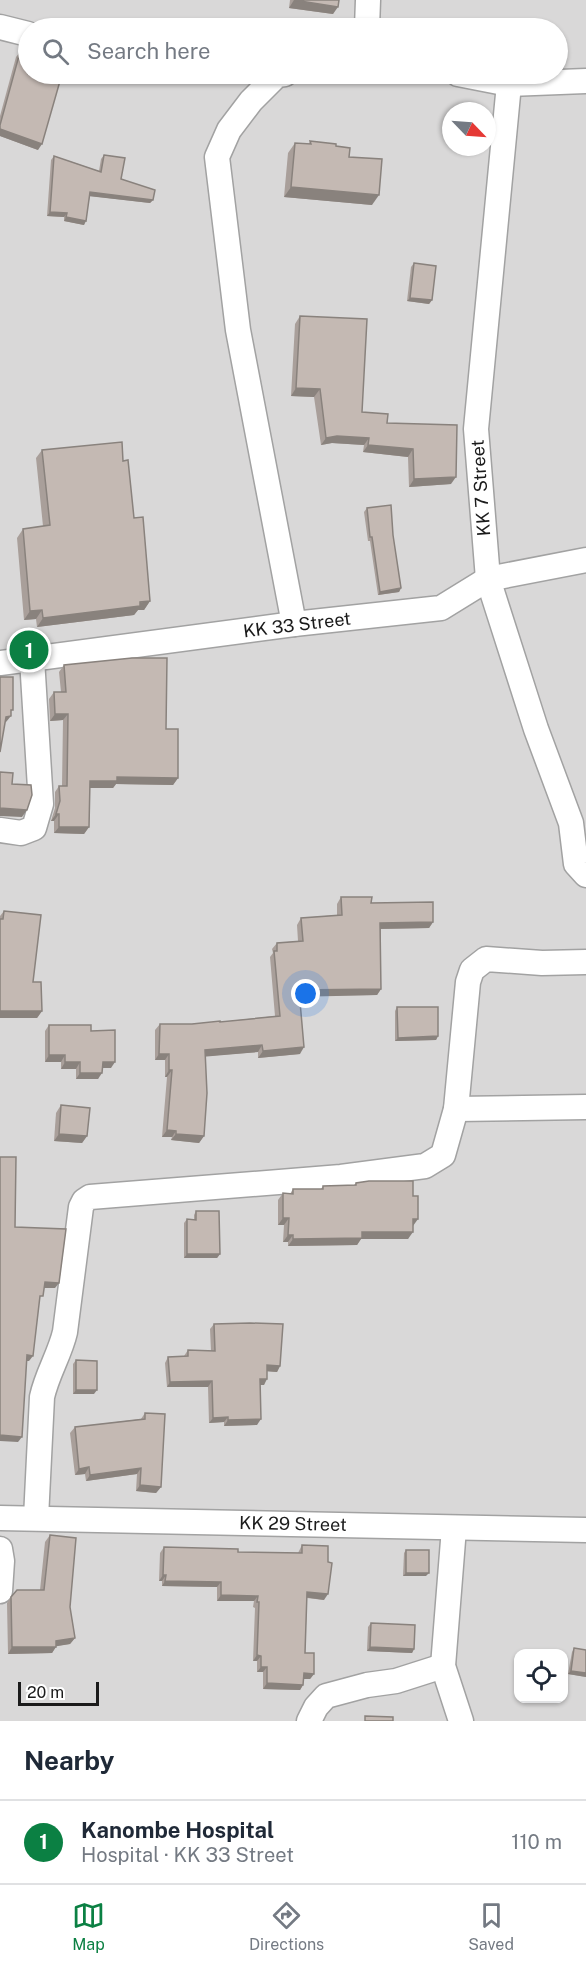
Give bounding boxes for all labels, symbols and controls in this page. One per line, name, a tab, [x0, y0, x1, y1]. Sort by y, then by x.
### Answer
search box	[18, 18, 568, 84]
icon: search	[39, 35, 72, 68]
text: Search here	[87, 38, 211, 64]
north arrow	[442, 102, 496, 156]
street label: KK 7 Street	[467, 439, 494, 537]
street label: KK 33 Street	[242, 607, 352, 642]
pin: 1	[9, 628, 48, 672]
your location	[291, 979, 320, 1008]
street label: KK 29 Street	[239, 1512, 347, 1535]
map controls	[514, 1649, 568, 1703]
button: locate	[514, 1649, 568, 1703]
scale bar	[18, 1679, 99, 1706]
text: 20 m	[27, 1683, 64, 1702]
text: Nearby	[24, 1745, 114, 1776]
text: Kanombe Hospital	[81, 1817, 274, 1843]
text: 1	[39, 1830, 48, 1854]
text: 110 m	[511, 1830, 562, 1854]
text: Hospital · KK 33 Street	[81, 1843, 294, 1867]
tab: Map	[72, 1899, 105, 1954]
tab: Directions	[249, 1899, 324, 1954]
tab: Saved	[468, 1899, 514, 1954]

